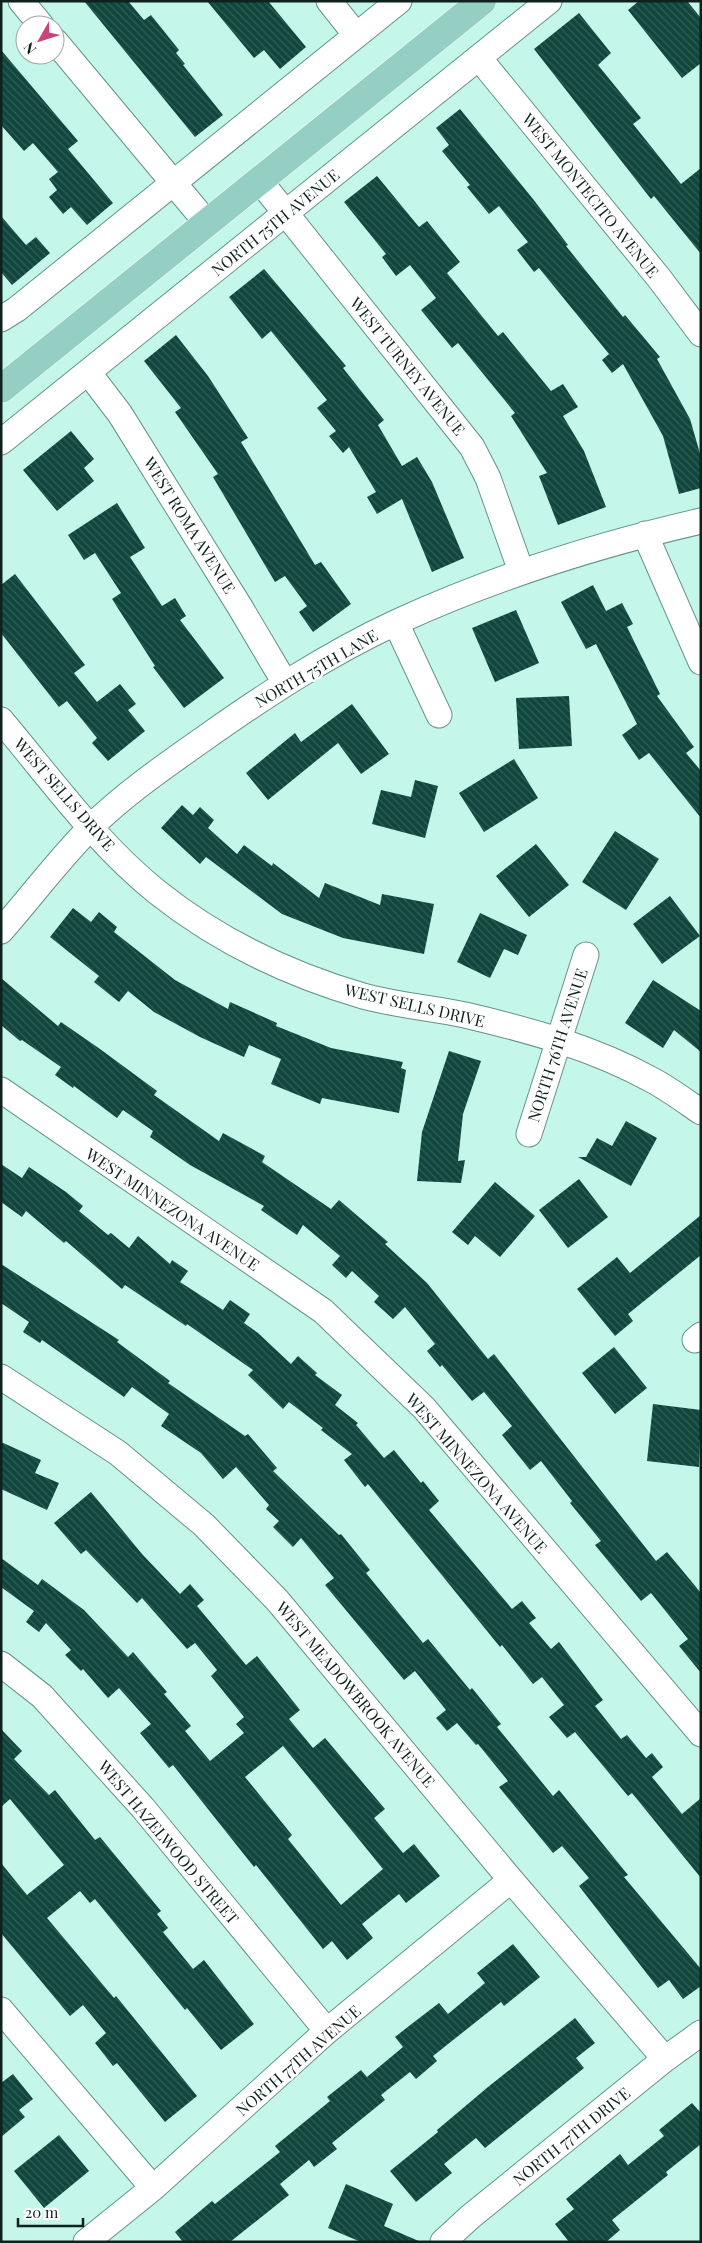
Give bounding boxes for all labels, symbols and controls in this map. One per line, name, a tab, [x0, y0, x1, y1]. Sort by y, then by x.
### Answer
north arrow	[15, 15, 65, 65]
text: N	[19, 39, 40, 58]
street label: WEST MONTECITO AVENUE	[518, 108, 664, 282]
street label: NORTH 75TH AVENUE	[207, 164, 343, 280]
street label: WEST TURNEY AVENUE	[345, 292, 470, 439]
street label: WEST ROMA AVENUE	[139, 452, 241, 597]
street label: NORTH 75TH LANE	[251, 624, 381, 712]
street label: WEST SELLS DRIVE	[9, 732, 120, 855]
street label: NORTH 76TH AVENUE	[522, 965, 592, 1125]
street label: WEST SELLS DRIVE	[342, 978, 487, 1031]
street label: WEST MINNEZONA AVENUE	[81, 1142, 264, 1275]
street label: WEST MINNEZONA AVENUE	[401, 1388, 552, 1557]
street label: WEST MEADOWBROOK AVENUE	[271, 1596, 440, 1791]
street label: WEST HAZELWOOD STREET	[94, 1755, 244, 1928]
street label: NORTH 77TH AVENUE	[231, 2000, 365, 2120]
street label: NORTH 77TH DRIVE	[508, 2082, 634, 2190]
scale bar	[18, 2196, 82, 2228]
text: 20 m	[25, 2202, 59, 2222]

